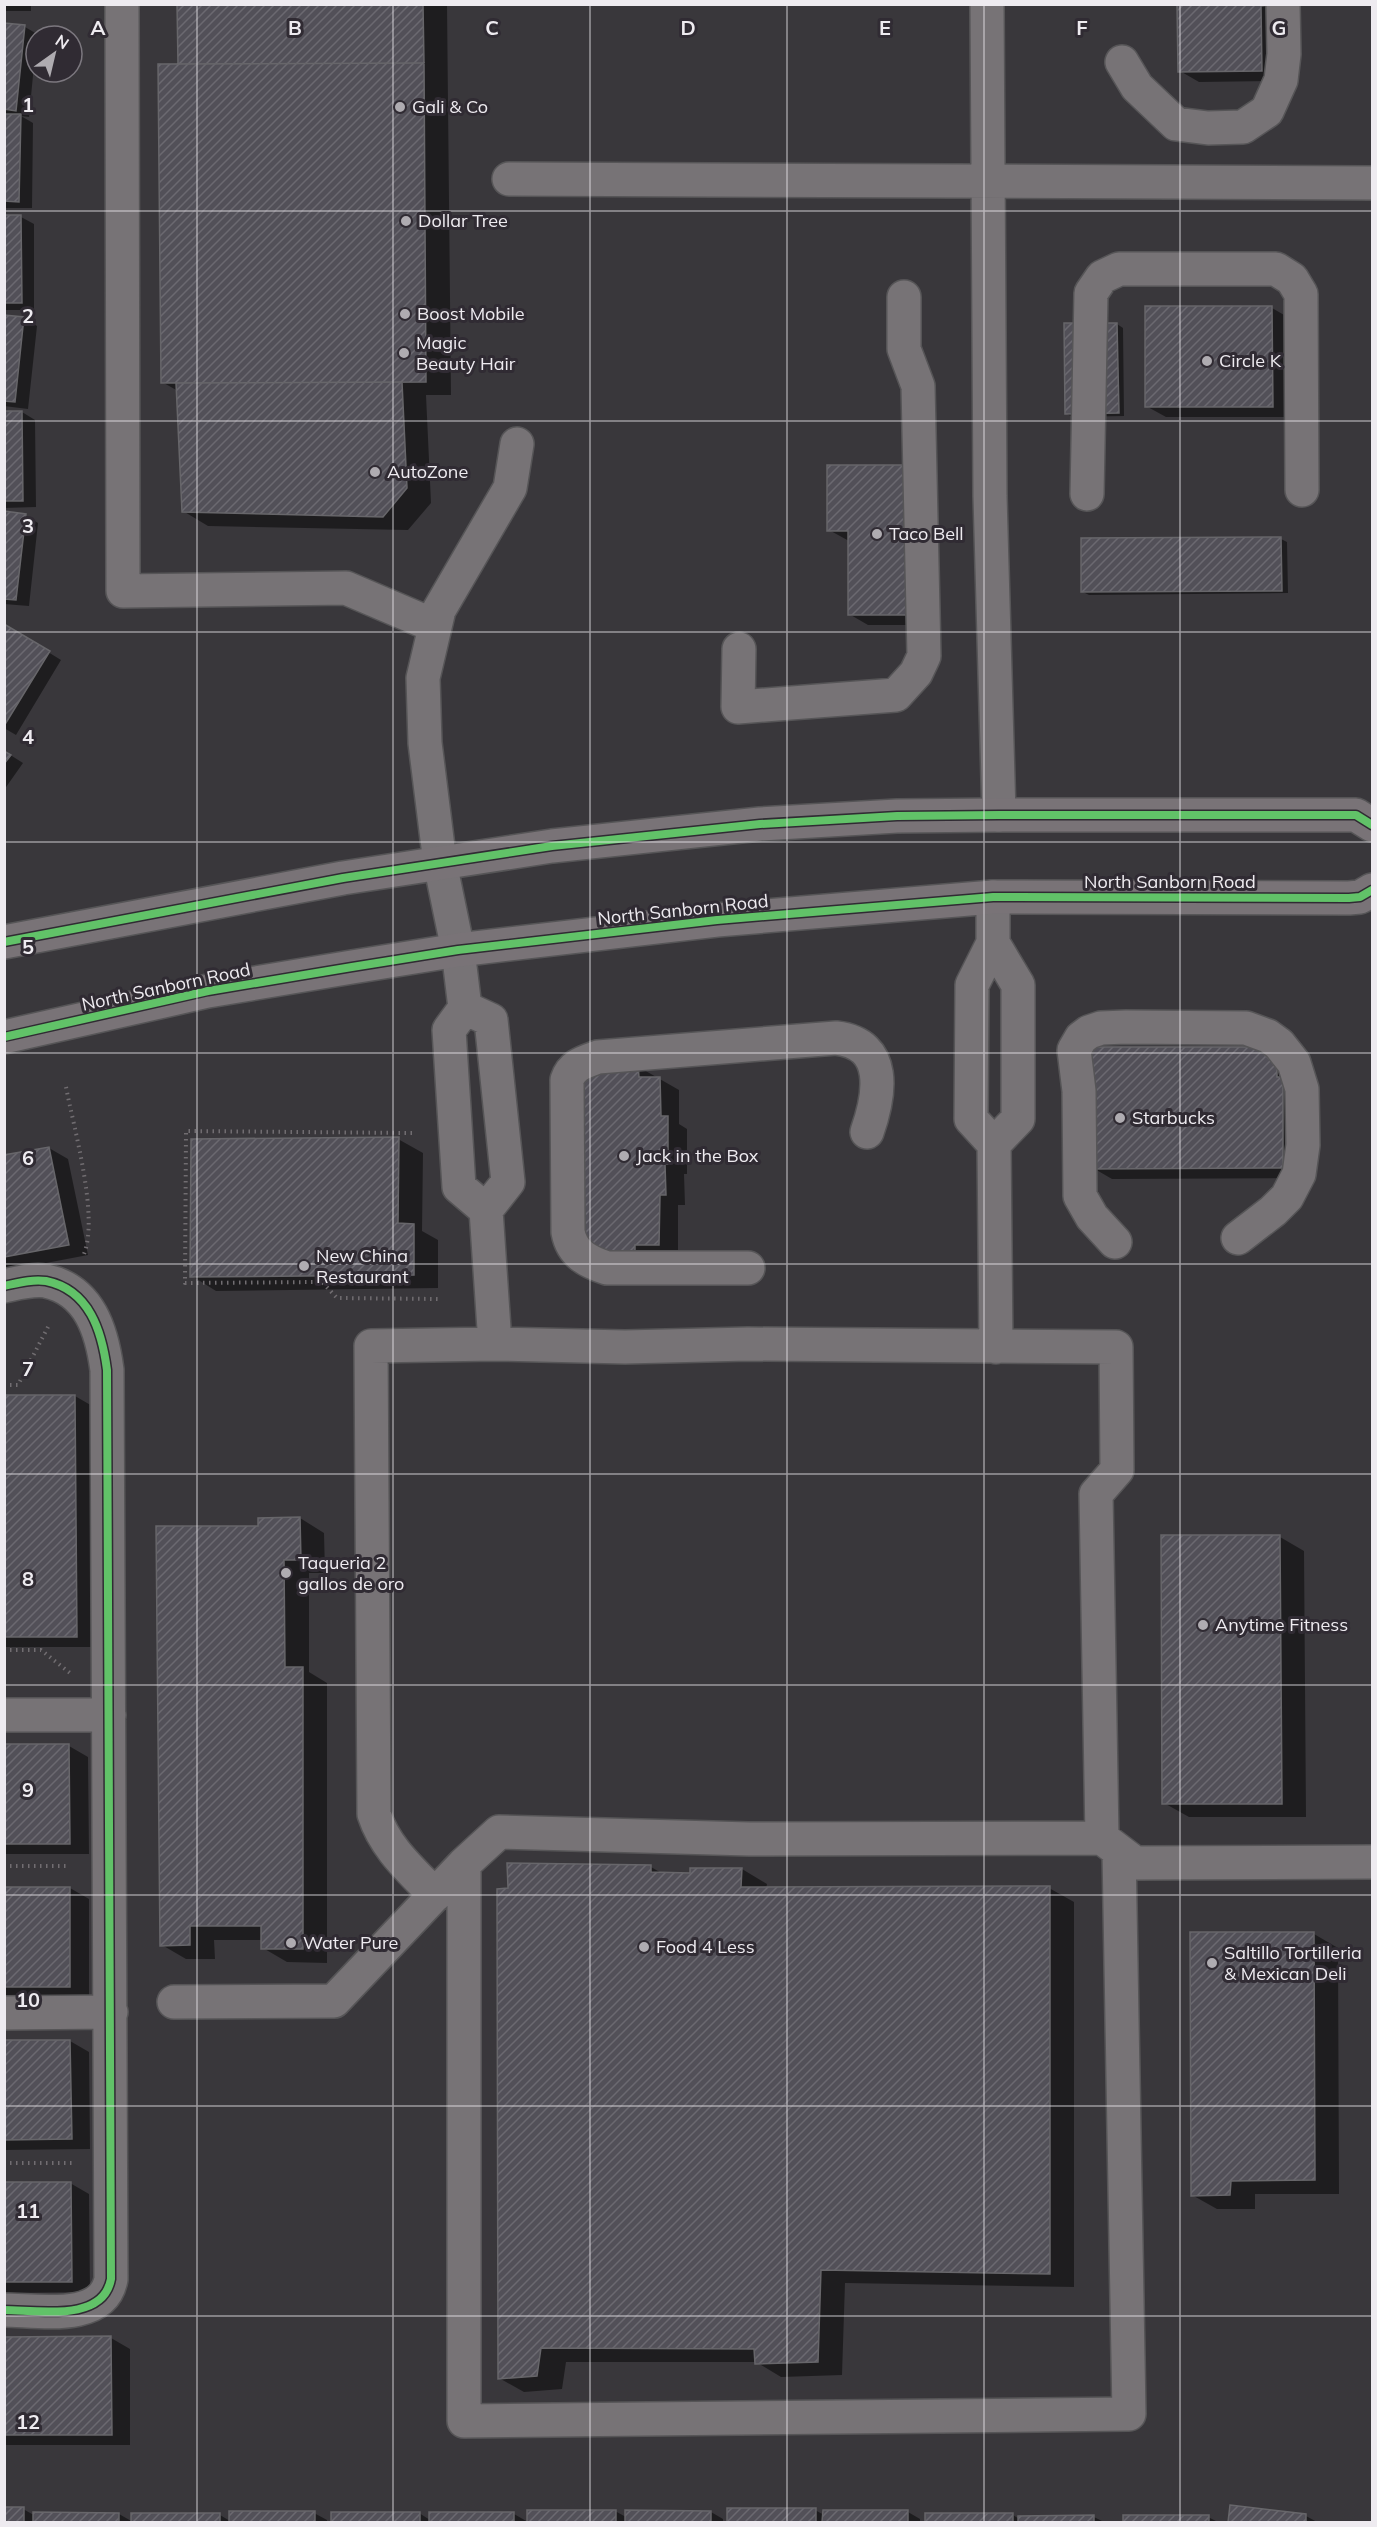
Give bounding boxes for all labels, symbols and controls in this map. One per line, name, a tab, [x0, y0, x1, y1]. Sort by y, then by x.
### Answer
text: A	[91, 15, 106, 40]
text: B	[288, 15, 302, 40]
text: C	[485, 15, 499, 40]
text: D	[680, 15, 696, 40]
text: E	[879, 15, 891, 40]
text: F	[1076, 15, 1088, 40]
text: G	[1272, 15, 1286, 40]
north arrow	[24, 24, 84, 84]
text: N	[52, 30, 73, 53]
text: 1	[22, 92, 34, 117]
place label: Gali & Co	[412, 95, 488, 118]
marker: Gali & Co	[393, 100, 407, 114]
place label: Dollar Tree	[418, 209, 508, 232]
marker: Dollar Tree	[399, 214, 413, 228]
place label: Boost Mobile	[417, 302, 525, 325]
text: 2	[22, 303, 34, 328]
marker: Boost Mobile	[398, 307, 412, 321]
place label: Magic Beauty Hair	[416, 331, 516, 375]
marker: Magic Beauty Hair	[397, 346, 411, 360]
place label: Circle K	[1219, 349, 1282, 372]
marker: Circle K	[1200, 354, 1214, 368]
place label: AutoZone	[387, 460, 468, 483]
marker: AutoZone	[368, 465, 382, 479]
text: 3	[22, 513, 34, 538]
place label: Taco Bell	[889, 522, 964, 545]
marker: Taco Bell	[870, 527, 884, 541]
text: 4	[22, 724, 34, 749]
street label: North Sanborn Road	[1084, 870, 1256, 893]
street label: North Sanborn Road	[596, 889, 770, 930]
text: 5	[22, 934, 34, 959]
street label: North Sanborn Road	[79, 957, 252, 1016]
place label: Starbucks	[1132, 1106, 1215, 1129]
marker: Starbucks	[1113, 1111, 1127, 1125]
place label: Jack in the Box	[636, 1144, 759, 1167]
text: 6	[22, 1145, 34, 1170]
marker: Jack in the Box	[617, 1149, 631, 1163]
place label: New China Restaurant	[316, 1244, 408, 1288]
marker: New China Restaurant	[297, 1259, 311, 1273]
text: 7	[22, 1356, 34, 1381]
place label: Taqueria 2 gallos de oro	[298, 1551, 404, 1595]
text: 8	[22, 1566, 34, 1591]
marker: Taqueria 2 gallos de oro	[279, 1566, 293, 1580]
place label: Anytime Fitness	[1215, 1613, 1348, 1636]
marker: Anytime Fitness	[1196, 1618, 1210, 1632]
text: 9	[22, 1777, 34, 1802]
place label: Water Pure	[303, 1931, 398, 1954]
place label: Food 4 Less	[656, 1935, 755, 1958]
marker: Water Pure	[284, 1936, 298, 1950]
marker: Food 4 Less	[637, 1940, 651, 1954]
place label: Saltillo Tortilleria & Mexican Deli	[1224, 1941, 1362, 1985]
marker: Saltillo Tortilleria & Mexican Deli	[1205, 1956, 1219, 1970]
text: 10	[16, 1987, 40, 2012]
text: 11	[16, 2198, 40, 2223]
text: 12	[16, 2409, 40, 2434]

